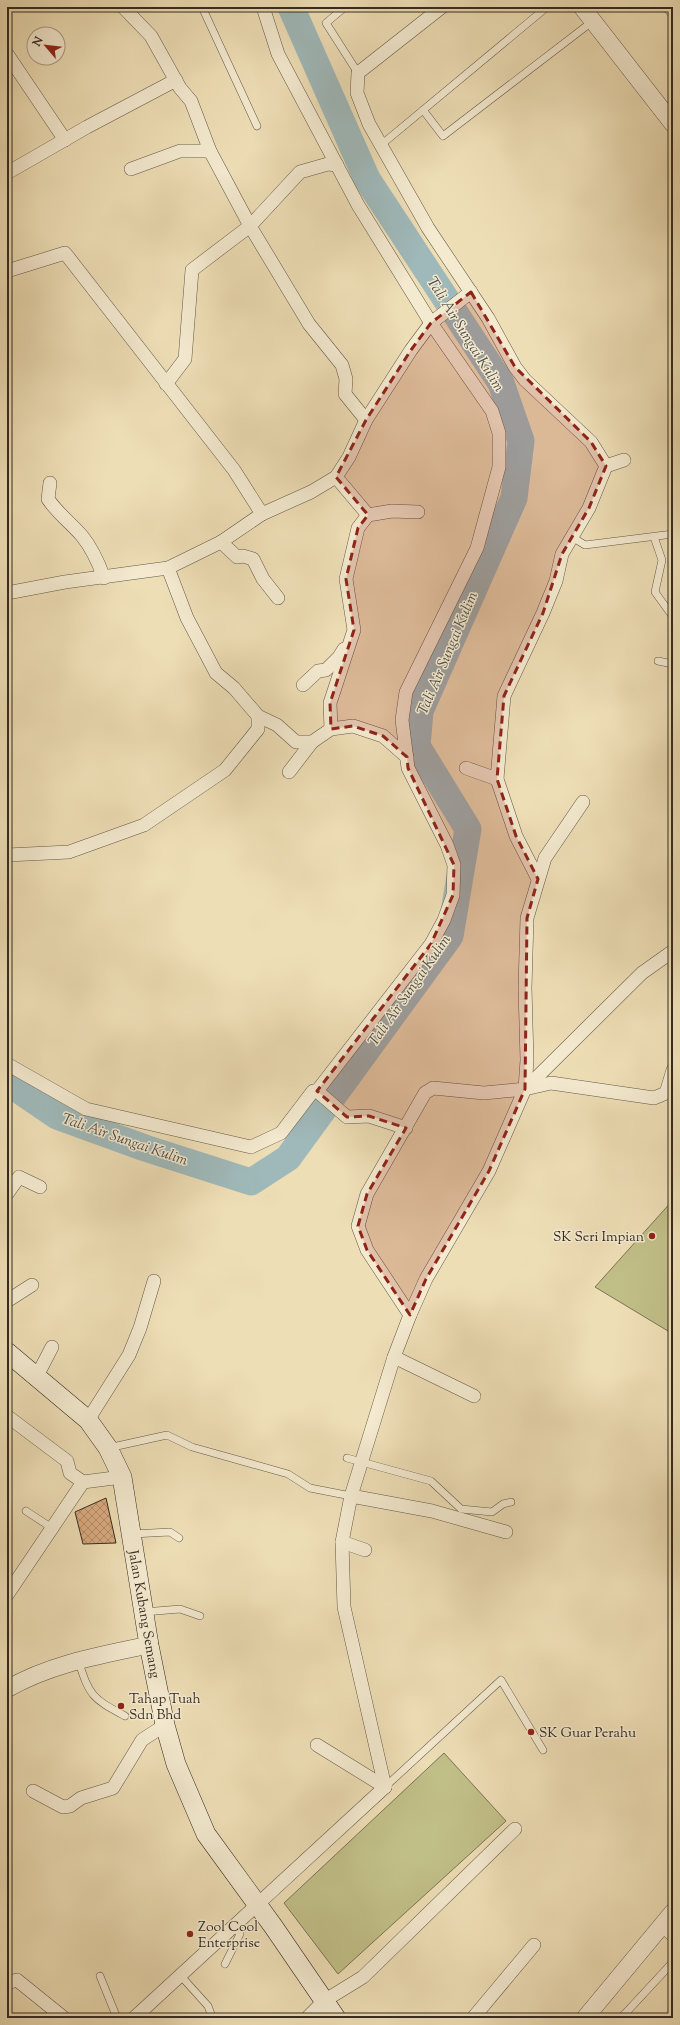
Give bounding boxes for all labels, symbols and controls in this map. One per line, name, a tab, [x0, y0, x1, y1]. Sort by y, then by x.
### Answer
north arrow	[26, 26, 66, 66]
text: N	[28, 34, 47, 50]
water label: Tali Air Sungai Kulim	[421, 273, 509, 397]
water label: Tali Air Sungai Kulim	[413, 588, 484, 718]
water label: Tali Air Sungai Kulim	[364, 930, 457, 1051]
water label: Tali Air Sungai Kulim	[59, 1109, 191, 1172]
place label: SK Seri Impian	[553, 1228, 644, 1248]
marker: SK Seri Impian	[647, 1231, 657, 1241]
street label: Jalan Kubang Semang	[122, 1548, 164, 1680]
place label: Tahap Tuah Sdn Bhd	[129, 1690, 201, 1726]
marker: Tahap Tuah Sdn Bhd	[116, 1701, 126, 1711]
place label: SK Guar Perahu	[539, 1724, 636, 1744]
marker: SK Guar Perahu	[526, 1727, 536, 1737]
place label: Zool Cool Enterprise	[198, 1918, 260, 1954]
marker: Zool Cool Enterprise	[185, 1929, 195, 1939]

